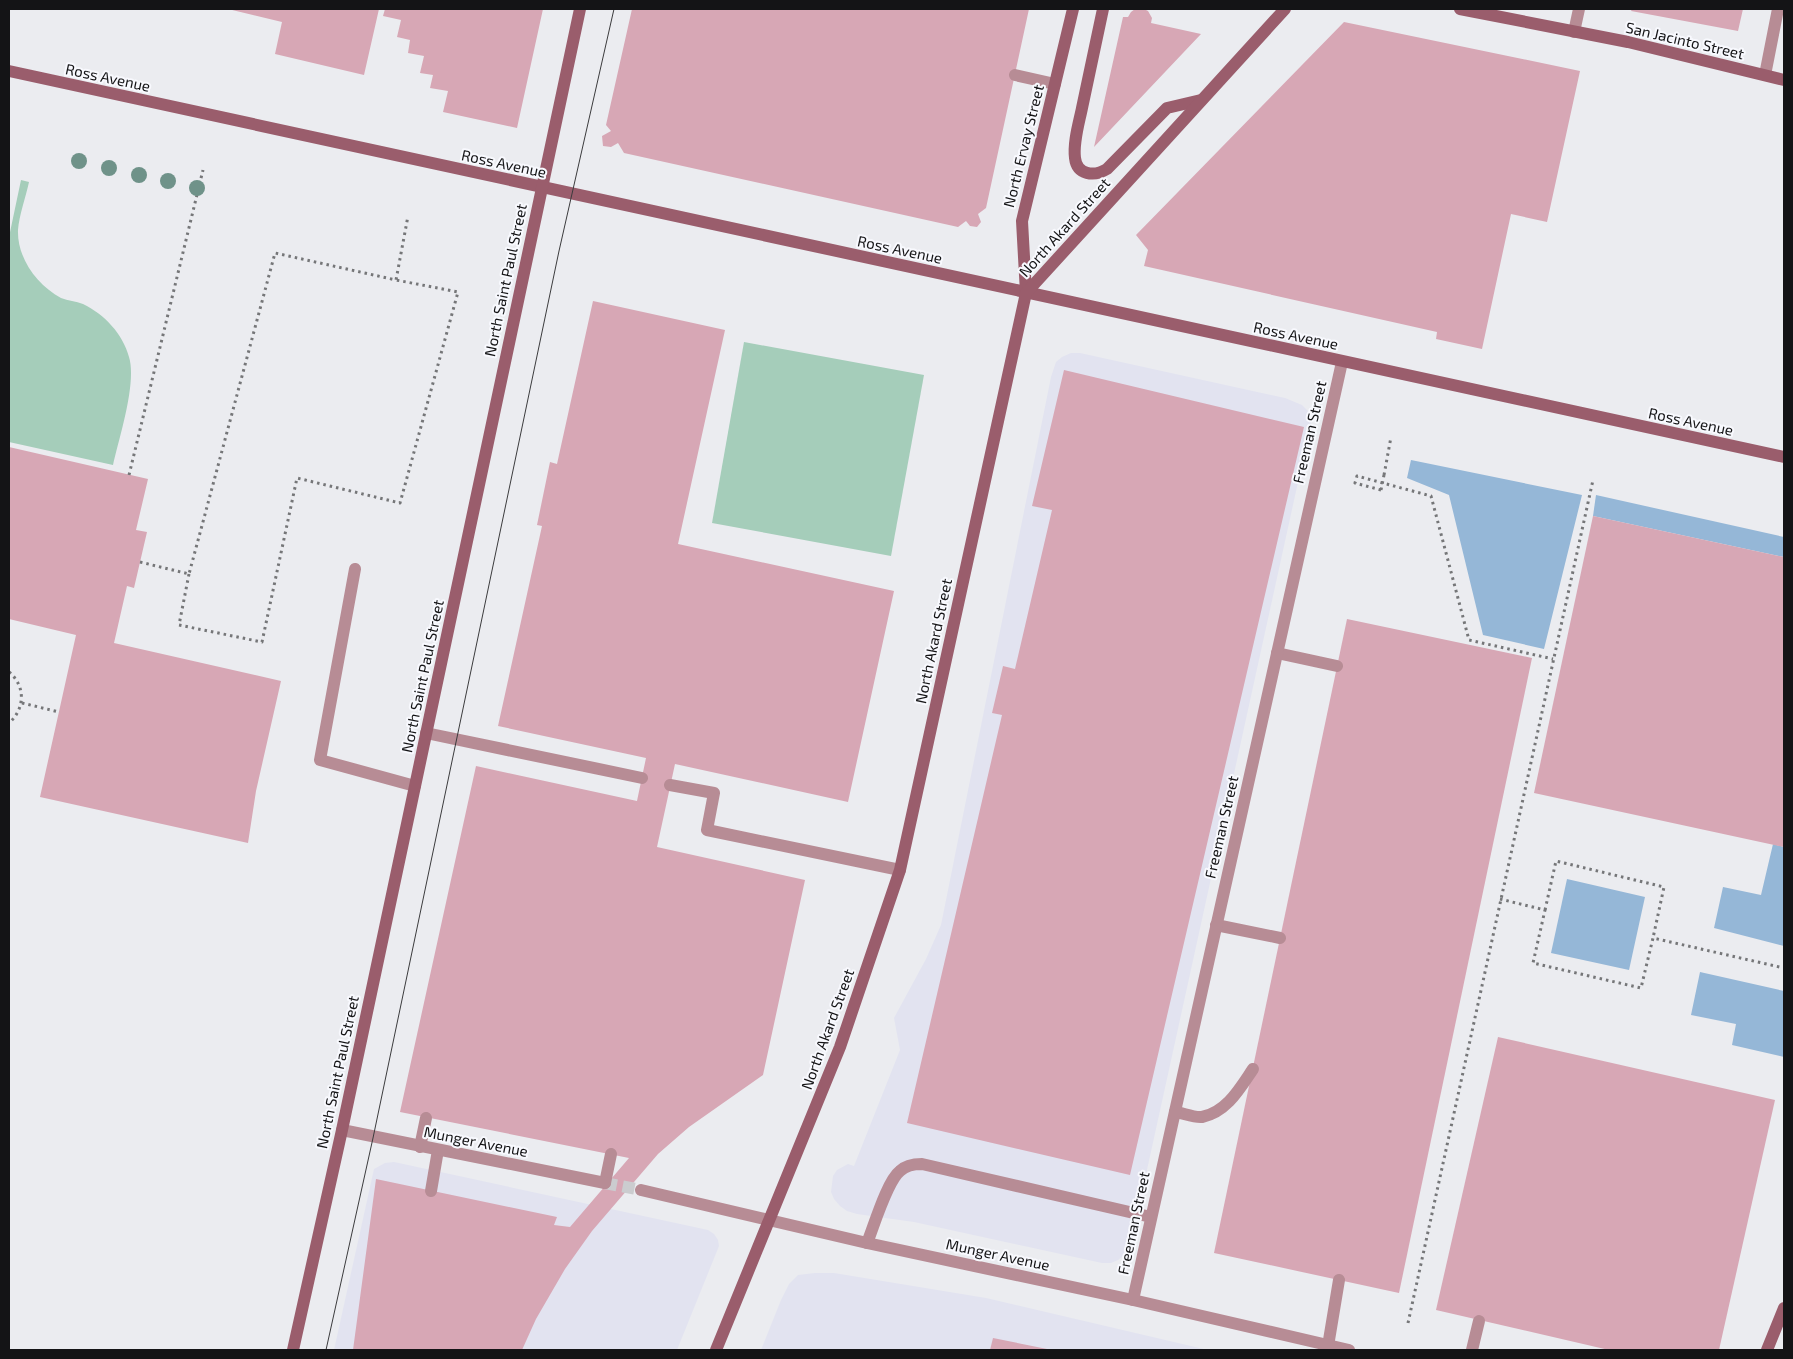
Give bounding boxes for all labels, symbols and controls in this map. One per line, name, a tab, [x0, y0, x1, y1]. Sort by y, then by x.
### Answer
street label: San Jacinto Street	[1624, 18, 1746, 62]
street label: Ross Avenue	[64, 59, 152, 95]
street label: North Ervay Street	[999, 82, 1047, 209]
street label: Ross Avenue	[460, 145, 548, 181]
street label: North Akard Street	[1015, 173, 1113, 280]
street label: North Saint Paul Street	[480, 202, 530, 358]
street label: Ross Avenue	[856, 231, 944, 267]
street label: Ross Avenue	[1252, 317, 1340, 353]
street label: Freeman Street	[1288, 379, 1330, 485]
street label: Ross Avenue	[1647, 403, 1735, 439]
street label: North Akard Street	[911, 577, 955, 705]
street label: North Saint Paul Street	[397, 598, 447, 754]
street label: Freeman Street	[1200, 774, 1242, 880]
street label: North Akard Street	[797, 966, 857, 1092]
street label: North Saint Paul Street	[312, 994, 362, 1150]
street label: Munger Avenue	[422, 1122, 530, 1160]
street label: Freeman Street	[1113, 1170, 1153, 1276]
street label: Munger Avenue	[944, 1234, 1052, 1274]

